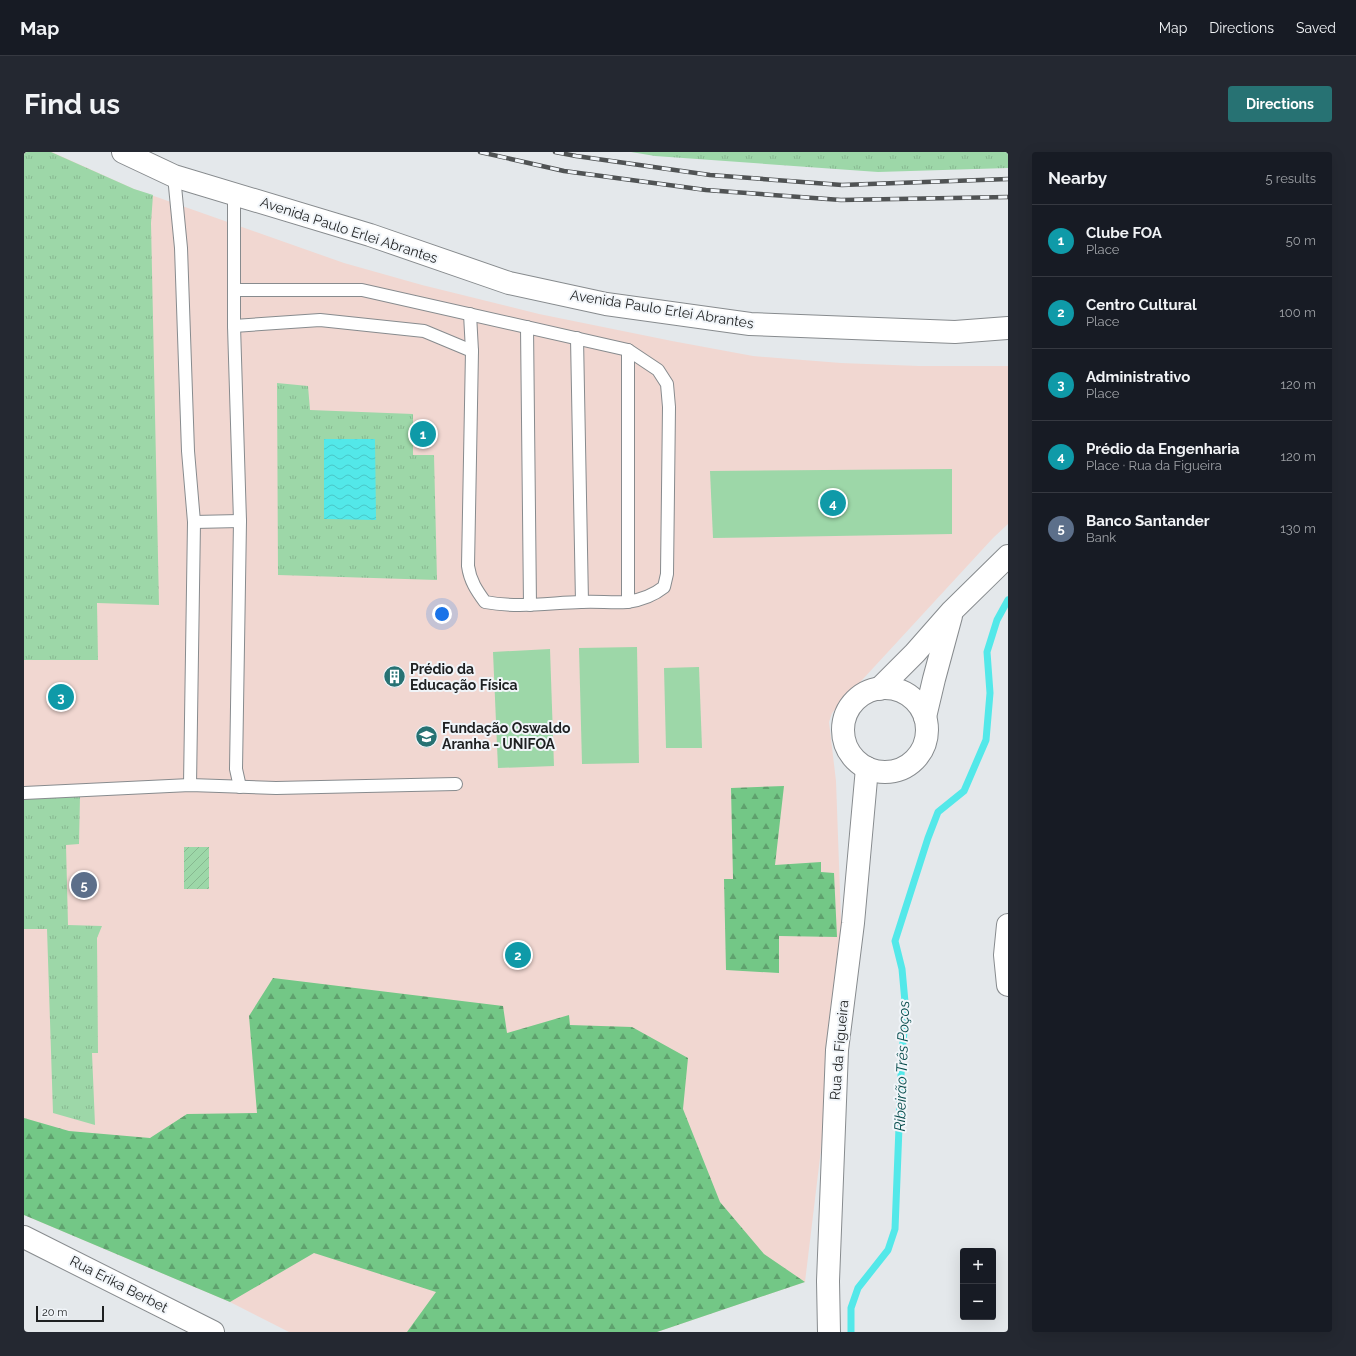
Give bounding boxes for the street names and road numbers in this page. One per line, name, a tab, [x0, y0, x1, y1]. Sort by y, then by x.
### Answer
street label: Avenida Paulo Erlei Abrantes	[258, 194, 440, 266]
street label: Avenida Paulo Erlei Abrantes	[569, 287, 755, 331]
street label: Rua da Figueira	[827, 999, 851, 1101]
street label: Rua Erika Berbet	[67, 1252, 171, 1316]

